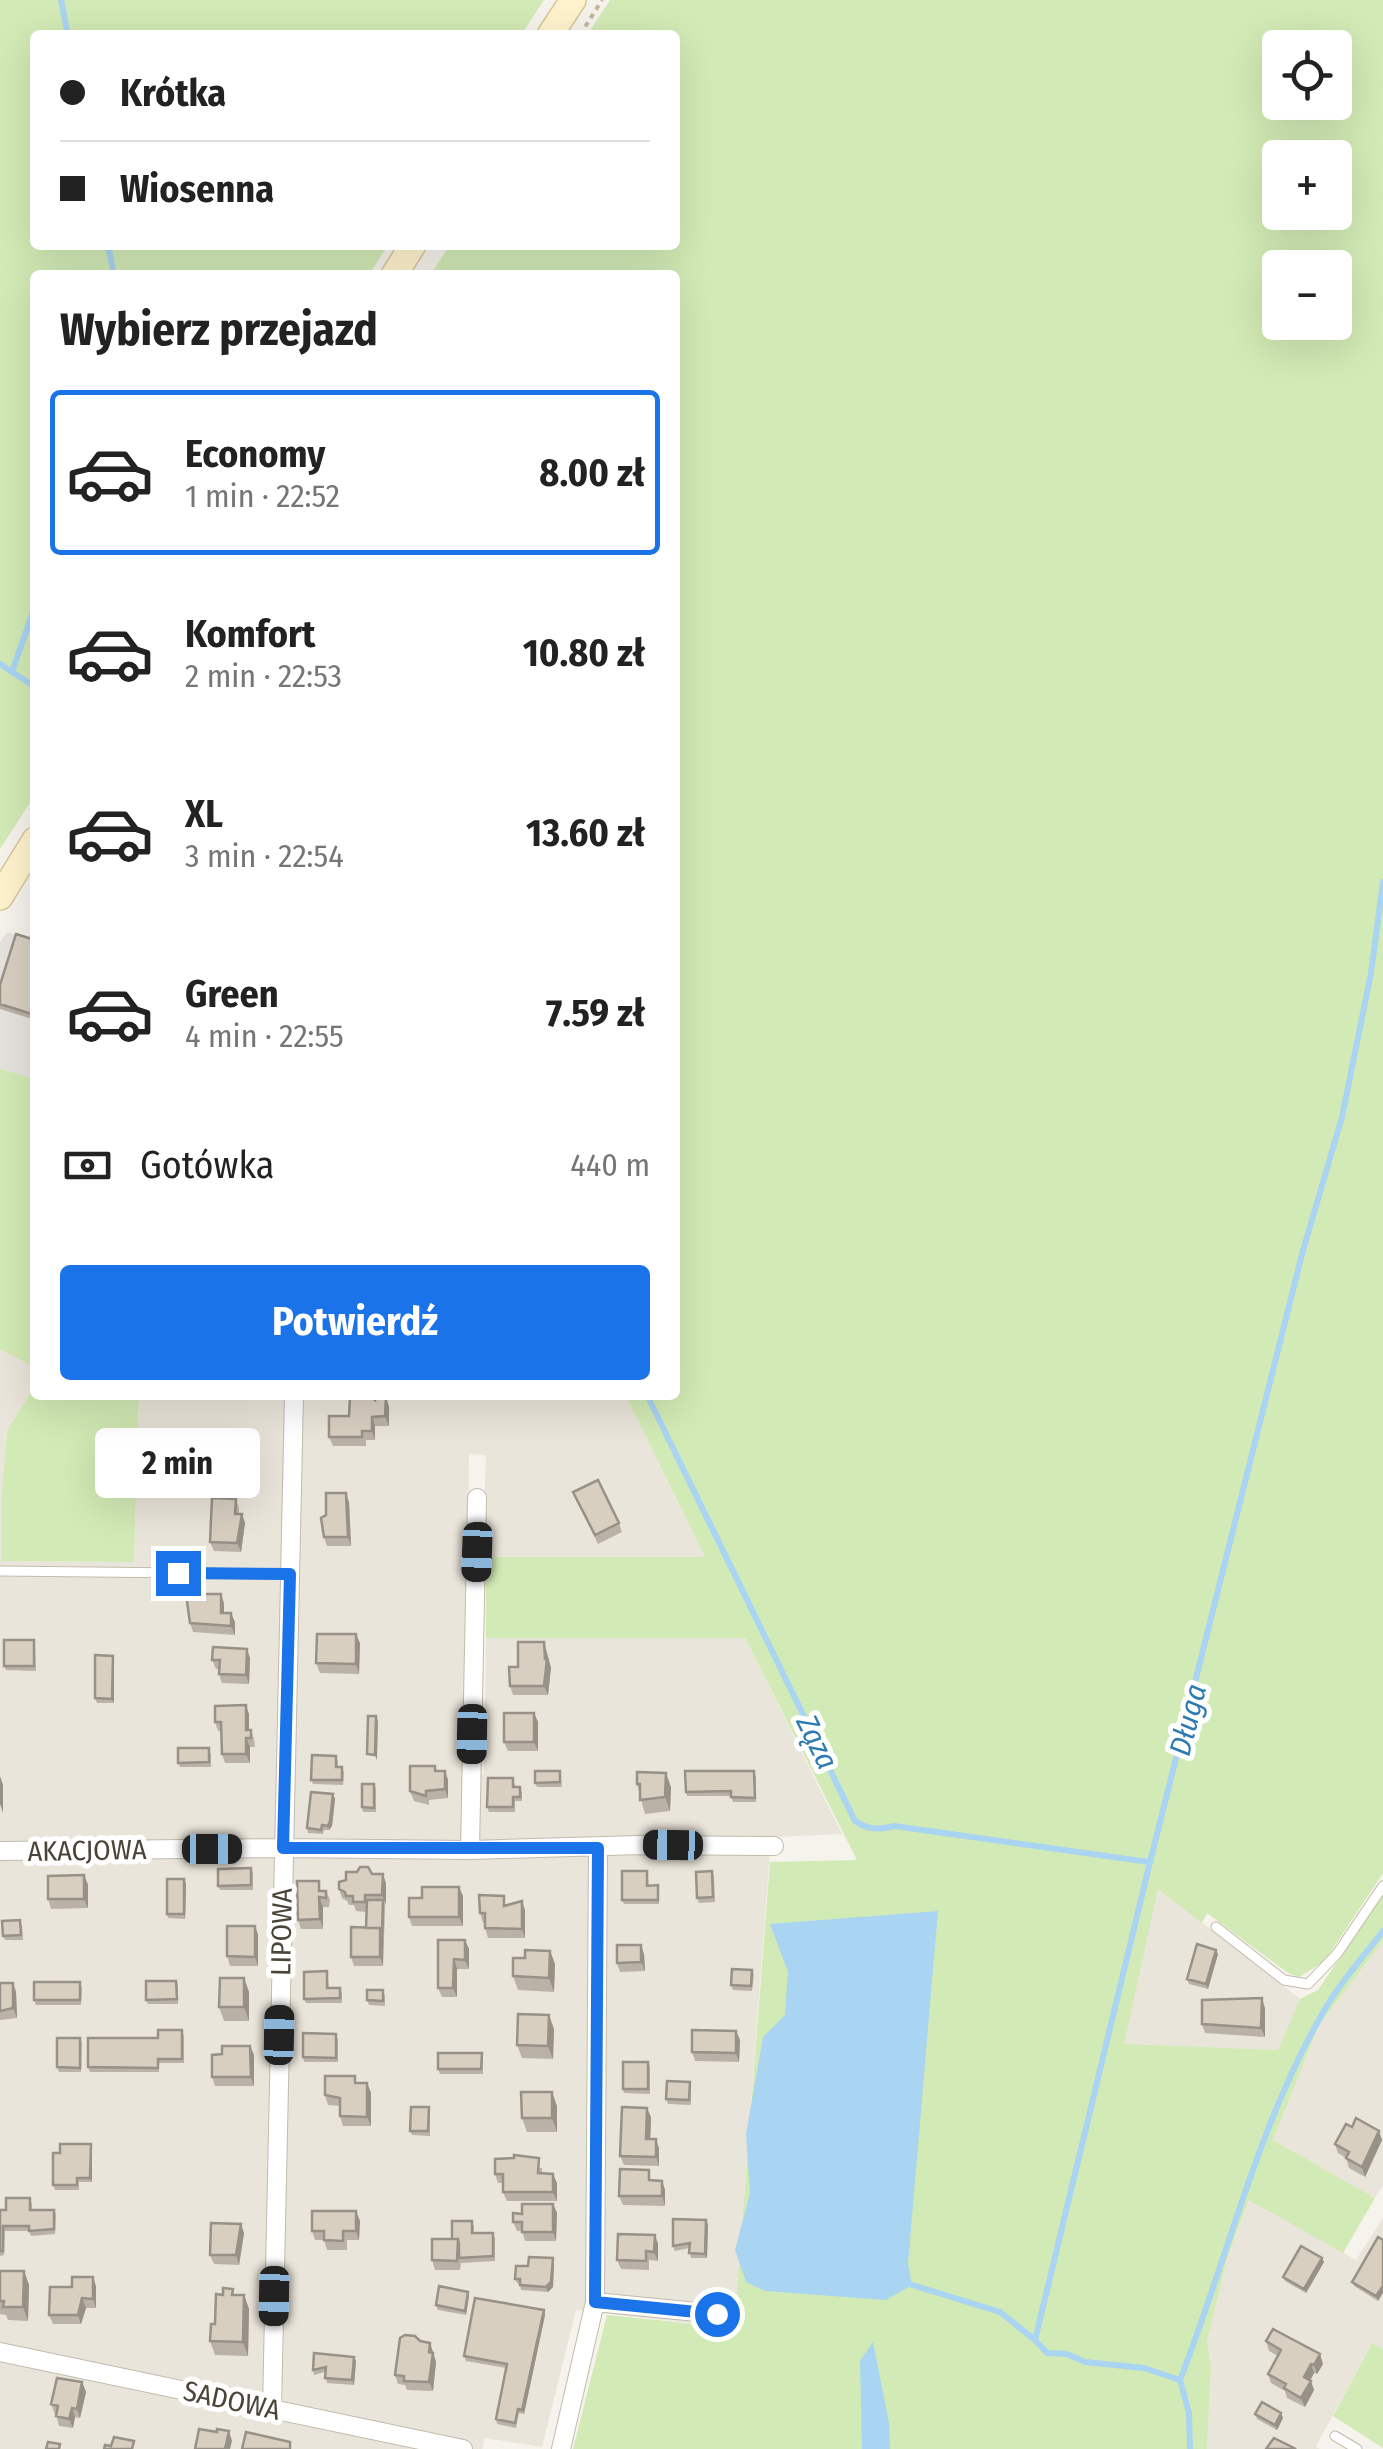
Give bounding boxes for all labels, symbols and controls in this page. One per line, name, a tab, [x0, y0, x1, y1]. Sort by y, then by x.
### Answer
map controls	[1262, 30, 1352, 340]
button: locate	[1262, 30, 1352, 120]
text: Krótka	[120, 70, 226, 116]
button: +	[1262, 140, 1352, 230]
text: Wiosenna	[120, 166, 274, 212]
button: −	[1262, 250, 1352, 340]
text: Wybierz przejazd	[60, 303, 378, 357]
icon: car	[65, 428, 155, 518]
text: Economy	[185, 431, 325, 477]
text: 8.00 zł	[539, 450, 645, 496]
text: 1 min · 22:52	[185, 477, 340, 515]
icon: car	[65, 608, 155, 698]
text: Komfort	[185, 611, 315, 657]
text: 10.80 zł	[523, 630, 645, 676]
text: 2 min · 22:53	[185, 657, 342, 695]
icon: car	[65, 788, 155, 878]
text: XL	[185, 791, 223, 837]
text: 13.60 zł	[526, 810, 645, 856]
text: 3 min · 22:54	[185, 837, 344, 875]
icon: car	[65, 968, 155, 1058]
text: Green	[185, 971, 279, 1017]
text: 7.59 zł	[546, 990, 645, 1036]
text: 4 min · 22:55	[185, 1017, 344, 1055]
icon: cash	[60, 1138, 115, 1193]
text: Gotówka	[140, 1142, 274, 1188]
text: 440 m	[570, 1146, 650, 1184]
button: Potwierdź	[60, 1265, 650, 1380]
callout: 2 min	[96, 1428, 260, 1498]
text: 2 min	[142, 1444, 213, 1482]
car	[461, 1521, 493, 1583]
route end	[156, 1551, 201, 1596]
water label: Długa	[1162, 1680, 1214, 1760]
car	[456, 1704, 488, 1764]
water label: Ząza	[788, 1708, 845, 1775]
car	[643, 1829, 703, 1861]
street label: AKACJOWA	[27, 1833, 147, 1868]
car	[182, 1834, 242, 1864]
street label: LIPOWA	[264, 1888, 299, 1976]
car	[263, 2005, 295, 2065]
car	[258, 2266, 290, 2326]
route start	[695, 2292, 740, 2337]
street label: SADOWA	[181, 2374, 284, 2427]

